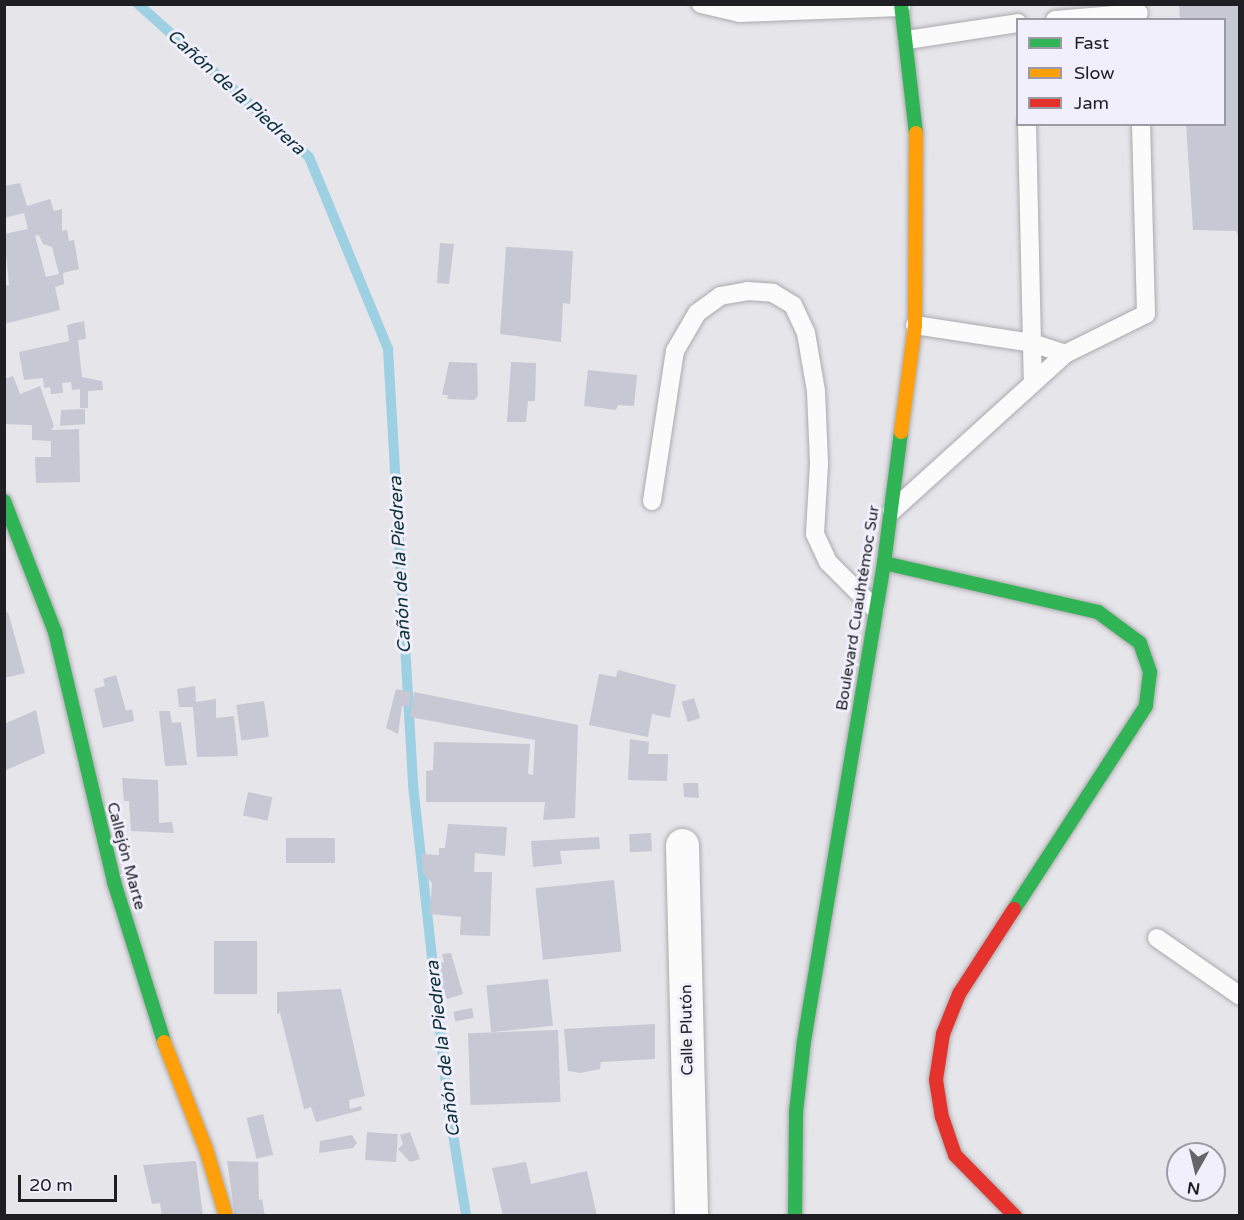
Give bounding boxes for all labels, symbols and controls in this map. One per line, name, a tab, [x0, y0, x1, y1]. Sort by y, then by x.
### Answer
legend	[1016, 18, 1226, 126]
water label: Cañón de la Piedrera	[163, 25, 309, 159]
text: Fast	[1074, 32, 1109, 54]
text: Slow	[1074, 62, 1115, 84]
text: Jam	[1074, 92, 1109, 114]
water label: Cañón de la Piedrera	[385, 476, 415, 654]
street label: Boulevard Cuauhtémoc Sur	[832, 504, 884, 712]
street label: Callejón Marte	[102, 800, 150, 912]
water label: Cañón de la Piedrera	[421, 960, 465, 1138]
street label: Calle Plutón	[677, 984, 697, 1076]
north arrow	[1166, 1142, 1226, 1202]
scale bar	[21, 1163, 120, 1201]
text: 20 m	[29, 1174, 73, 1196]
text: N	[1186, 1177, 1202, 1199]

